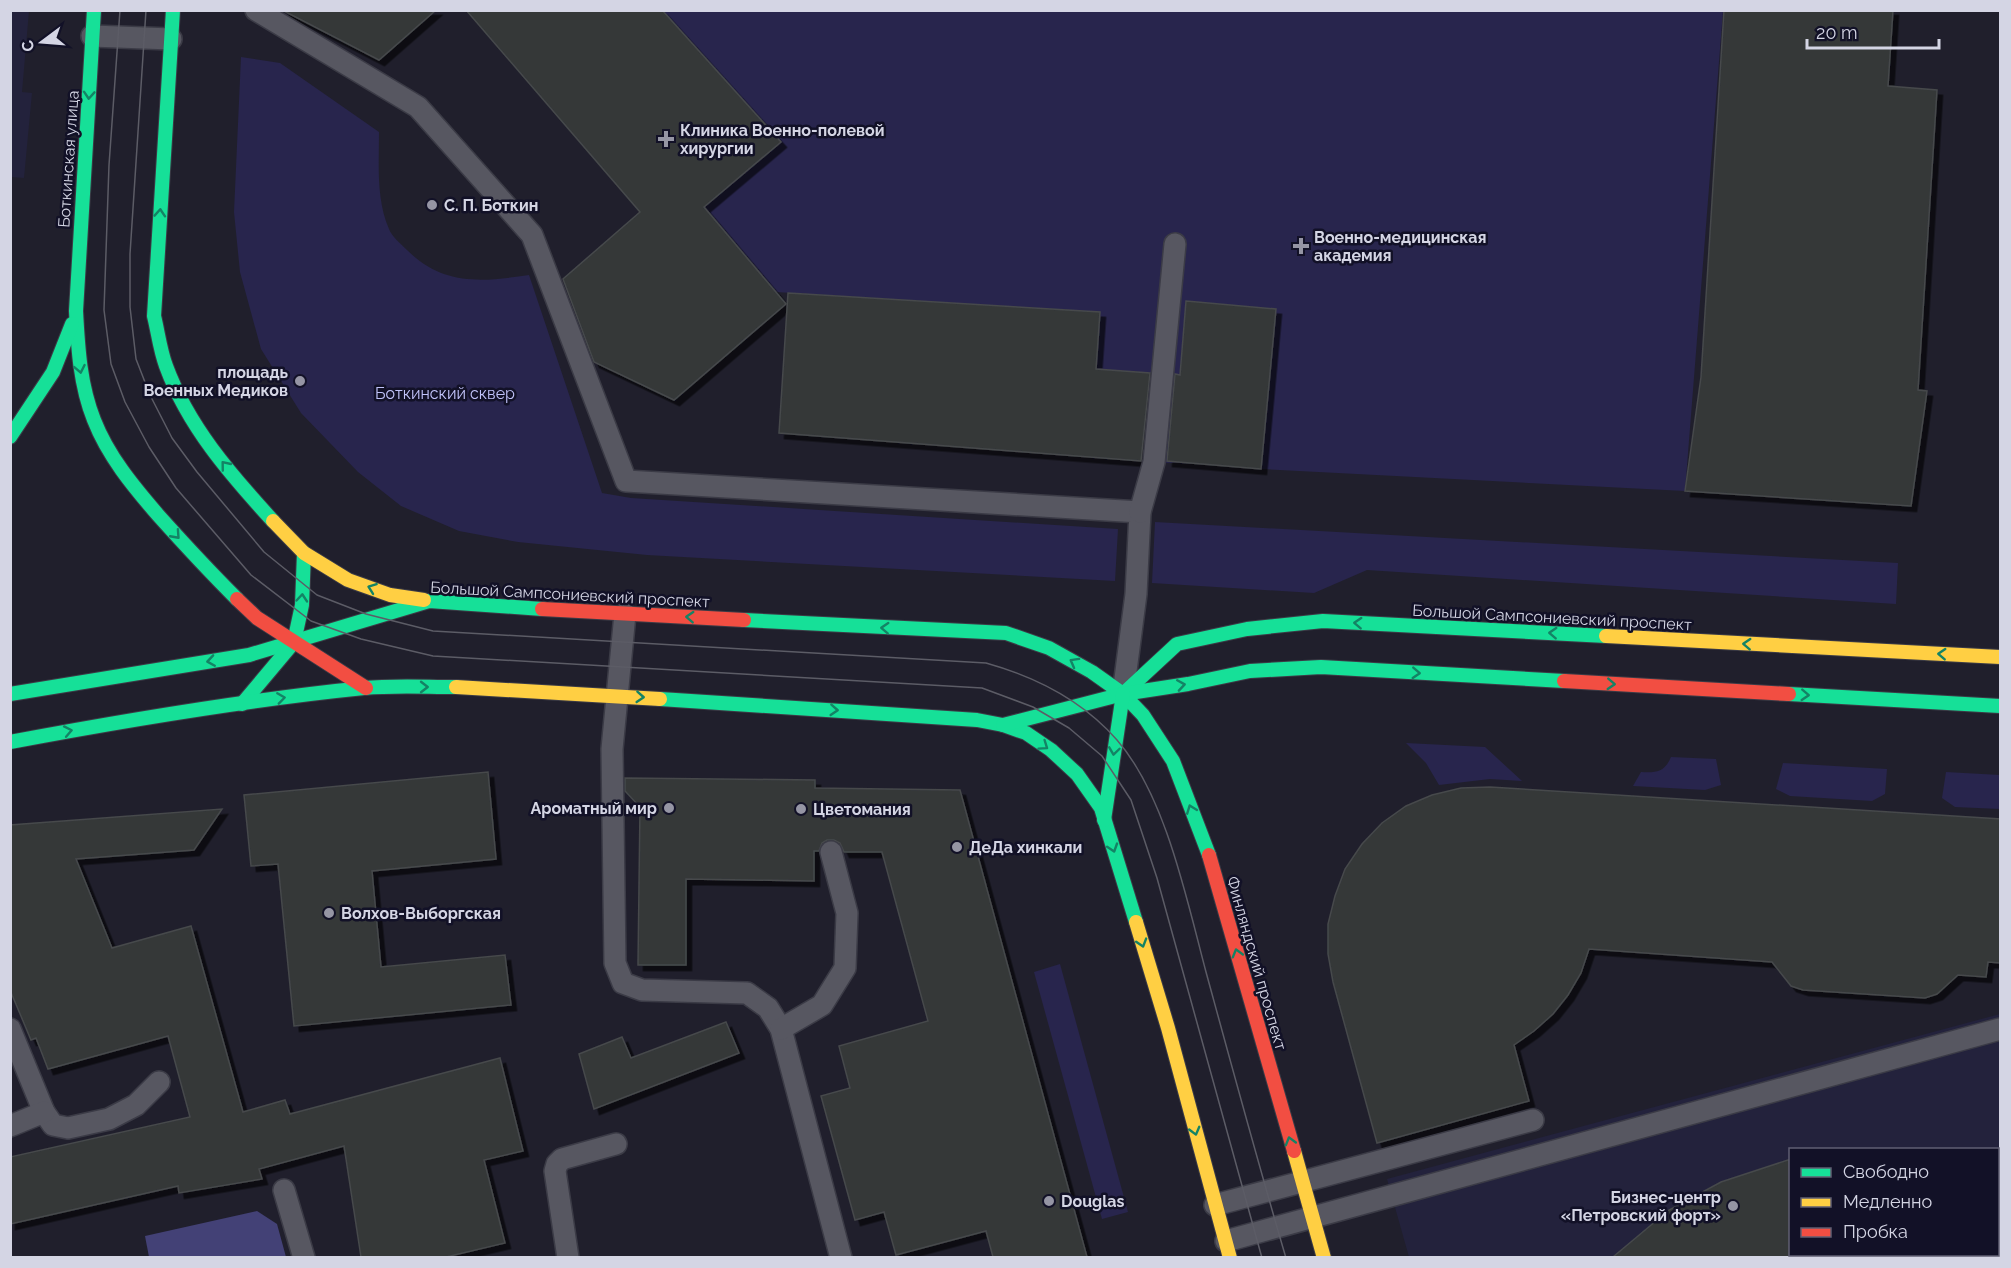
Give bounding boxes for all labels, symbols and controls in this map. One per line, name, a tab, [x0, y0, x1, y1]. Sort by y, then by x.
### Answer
north arrow	[12, 12, 72, 72]
scale bar	[1807, 12, 1939, 50]
text: 20 m	[1816, 22, 1858, 43]
text: С	[17, 38, 39, 54]
street label: Боткинская улица	[54, 90, 83, 228]
one-way arrow	[82, 90, 95, 99]
place label: Клиника Военно-полевой хирургии	[680, 121, 885, 158]
marker: Клиника Военно-полевой хирургии	[657, 130, 675, 148]
place label: С. П. Боткин	[444, 196, 538, 215]
marker: С. П. Боткин	[425, 198, 439, 212]
one-way arrow	[153, 209, 166, 218]
place label: Военно-медицинская академия	[1314, 228, 1487, 265]
marker: Военно-медицинская академия	[1292, 237, 1310, 255]
place label: площадь Военных Медиков	[143, 363, 288, 400]
one-way arrow	[73, 364, 86, 374]
marker: площадь Военных Медиков	[293, 374, 307, 388]
park label: Боткинский сквер	[375, 384, 515, 403]
one-way arrow	[221, 461, 232, 472]
one-way arrow	[169, 528, 180, 539]
street label: Большой Сампсониевский проспект	[430, 578, 710, 611]
one-way arrow	[367, 583, 378, 596]
one-way arrow	[295, 593, 308, 602]
street label: Большой Сампсониевский проспект	[1412, 601, 1692, 634]
one-way arrow	[686, 611, 695, 624]
one-way arrow	[1353, 617, 1362, 630]
one-way arrow	[880, 621, 889, 634]
one-way arrow	[1548, 627, 1557, 640]
one-way arrow	[1743, 637, 1752, 650]
one-way arrow	[1938, 647, 1947, 660]
one-way arrow	[206, 655, 215, 667]
one-way arrow	[1070, 658, 1080, 669]
one-way arrow	[1412, 666, 1421, 679]
one-way arrow	[1606, 677, 1615, 690]
one-way arrow	[1175, 679, 1185, 692]
one-way arrow	[420, 681, 429, 693]
one-way arrow	[1801, 688, 1810, 701]
one-way arrow	[635, 690, 644, 703]
one-way arrow	[277, 692, 286, 704]
one-way arrow	[830, 704, 839, 717]
one-way arrow	[63, 725, 73, 738]
one-way arrow	[1038, 738, 1049, 749]
one-way arrow	[1109, 747, 1121, 756]
place label: Ароматный мир	[531, 799, 657, 818]
place label: Цветомания	[813, 800, 911, 819]
marker: Ароматный мир	[662, 801, 676, 815]
marker: Цветомания	[794, 802, 808, 816]
one-way arrow	[1186, 804, 1198, 815]
place label: ДеДа хинкали	[969, 838, 1082, 857]
marker: ДеДа хинкали	[950, 840, 964, 854]
one-way arrow	[1106, 842, 1118, 853]
street label: Финляндский проспект	[1223, 874, 1291, 1052]
place label: Волхов-Выборгская	[341, 904, 501, 923]
marker: Волхов-Выборгская	[322, 906, 336, 920]
one-way arrow	[1135, 938, 1147, 948]
one-way arrow	[1232, 948, 1245, 958]
one-way arrow	[1188, 1126, 1201, 1136]
one-way arrow	[1285, 1136, 1297, 1147]
legend	[1789, 1148, 1999, 1256]
text: Свободно	[1843, 1161, 1929, 1182]
place label: Бизнес-центр «Петровский форт»	[1561, 1188, 1721, 1225]
text: Медленно	[1843, 1191, 1932, 1212]
place label: Douglas	[1061, 1192, 1124, 1211]
marker: Douglas	[1042, 1194, 1056, 1208]
marker: Бизнес-центр «Петровский форт»	[1726, 1199, 1740, 1213]
text: Пробка	[1843, 1221, 1908, 1242]

